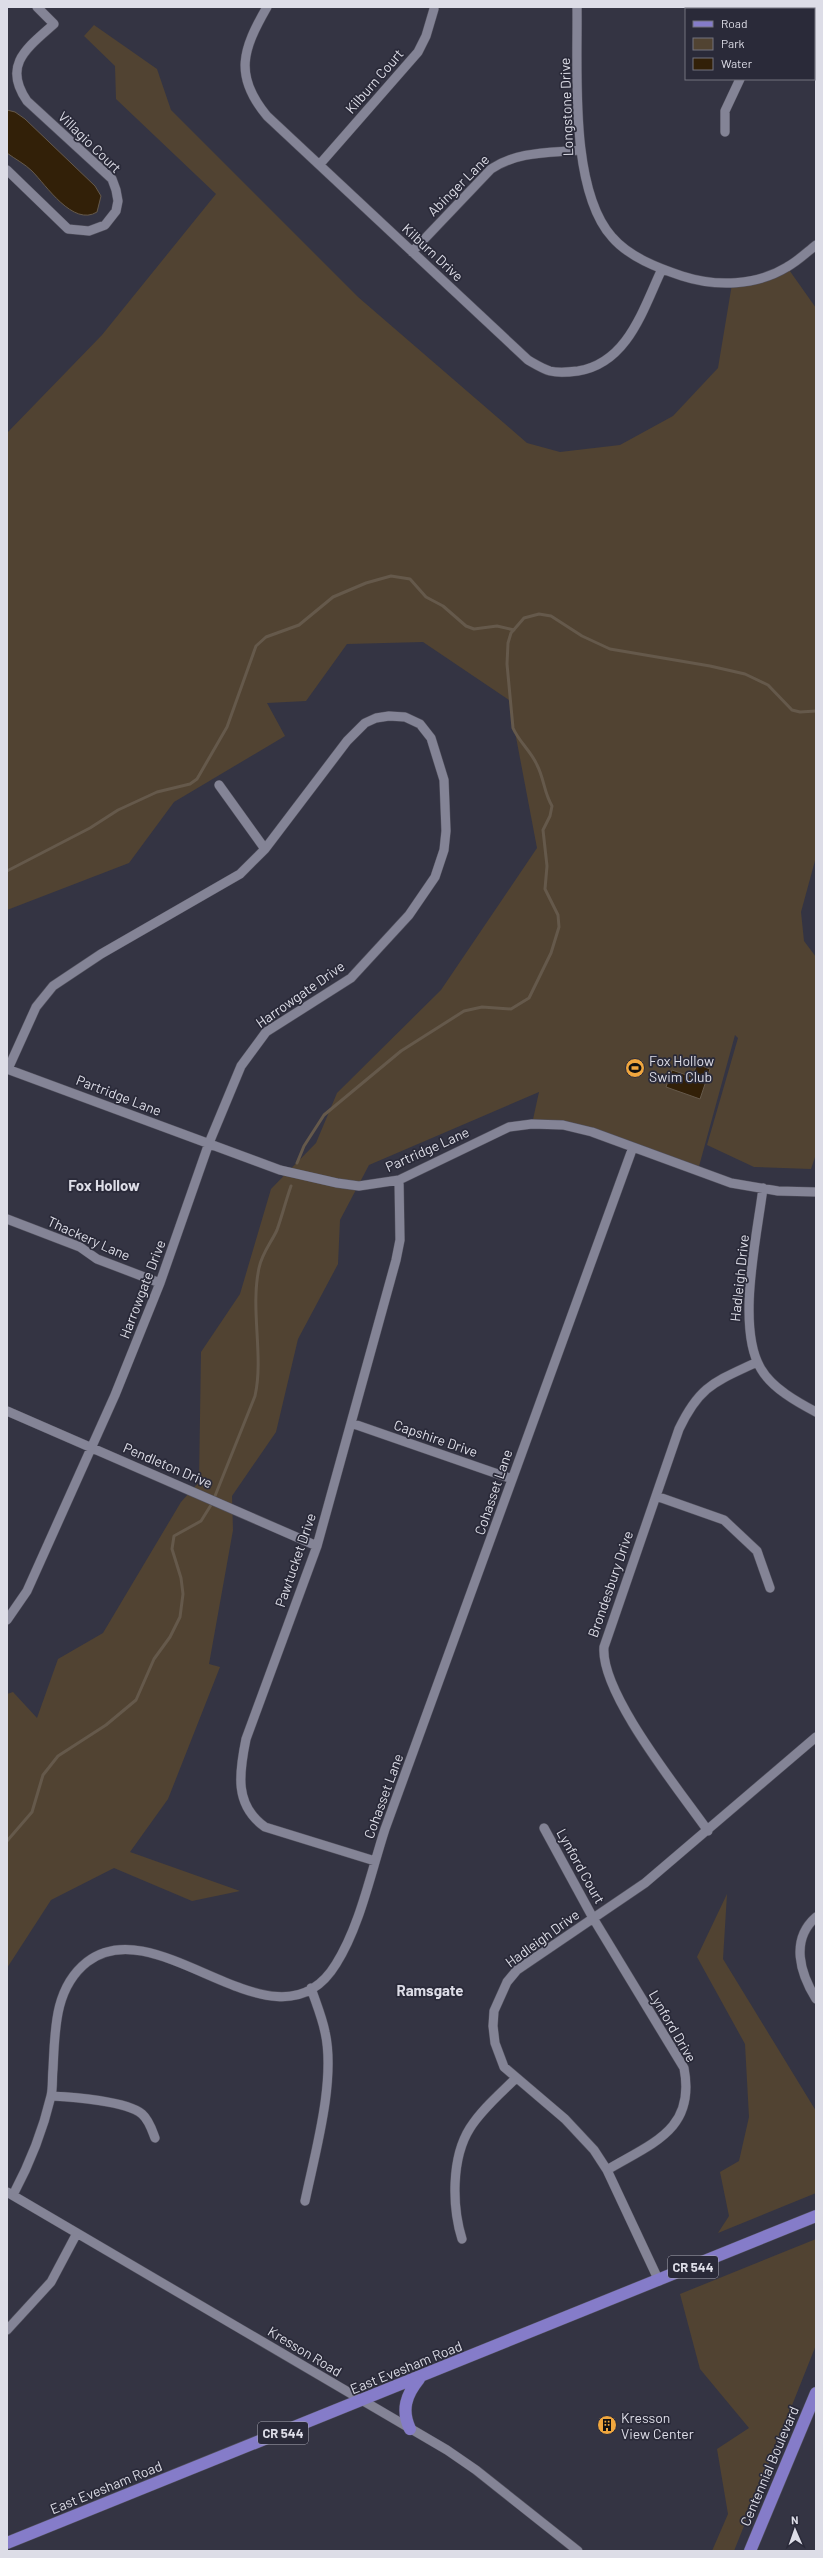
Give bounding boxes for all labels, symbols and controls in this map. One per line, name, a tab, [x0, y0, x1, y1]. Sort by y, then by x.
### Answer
legend	[685, 8, 815, 80]
text: Road	[721, 16, 748, 30]
text: Park	[721, 36, 745, 50]
street label: Kilburn Court	[341, 45, 407, 117]
text: Water	[721, 56, 753, 70]
street label: Longstone Drive	[556, 57, 576, 157]
street label: Villagio Court	[55, 108, 125, 176]
street label: Abinger Lane	[424, 151, 492, 219]
street label: Kilburn Drive	[399, 219, 467, 285]
street label: Harrowgate Drive	[252, 957, 348, 1031]
place label: Fox Hollow Swim Club	[649, 1052, 714, 1085]
sports icon: Fox Hollow Swim Club	[624, 1057, 646, 1079]
street label: Partridge Lane	[74, 1071, 164, 1119]
street label: Partridge Lane	[382, 1123, 472, 1175]
district label: Fox Hollow	[68, 1176, 140, 1194]
street label: Thackery Lane	[45, 1212, 133, 1264]
street label: Hadleigh Drive	[726, 1234, 752, 1322]
street label: Harrowgate Drive	[115, 1237, 169, 1341]
street label: Capshire Drive	[392, 1416, 480, 1460]
street label: Pendleton Drive	[121, 1439, 215, 1491]
street label: Cohasset Lane	[470, 1447, 516, 1537]
street label: Pawtucket Drive	[271, 1511, 319, 1609]
street label: Brondesbury Drive	[584, 1528, 636, 1640]
street label: Cohasset Lane	[360, 1751, 406, 1841]
street label: Lynford Court	[553, 1825, 609, 1907]
street label: Hadleigh Drive	[502, 1905, 582, 1971]
district label: Ramsgate	[396, 1981, 464, 1999]
street label: Lynford Drive	[646, 1987, 700, 2065]
road number: CR 544	[668, 2256, 718, 2278]
street label: Kresson Road	[265, 2322, 345, 2380]
street label: East Evesham Road	[348, 2337, 464, 2397]
street label: Centennial Boulevard	[736, 2404, 802, 2528]
place label: Kresson View Center	[621, 2409, 694, 2442]
building icon: Kresson View Center	[596, 2414, 618, 2436]
road number: CR 544	[258, 2422, 308, 2444]
street label: East Evesham Road	[48, 2457, 164, 2517]
north arrow	[775, 2510, 815, 2550]
text: N	[791, 2513, 799, 2526]

